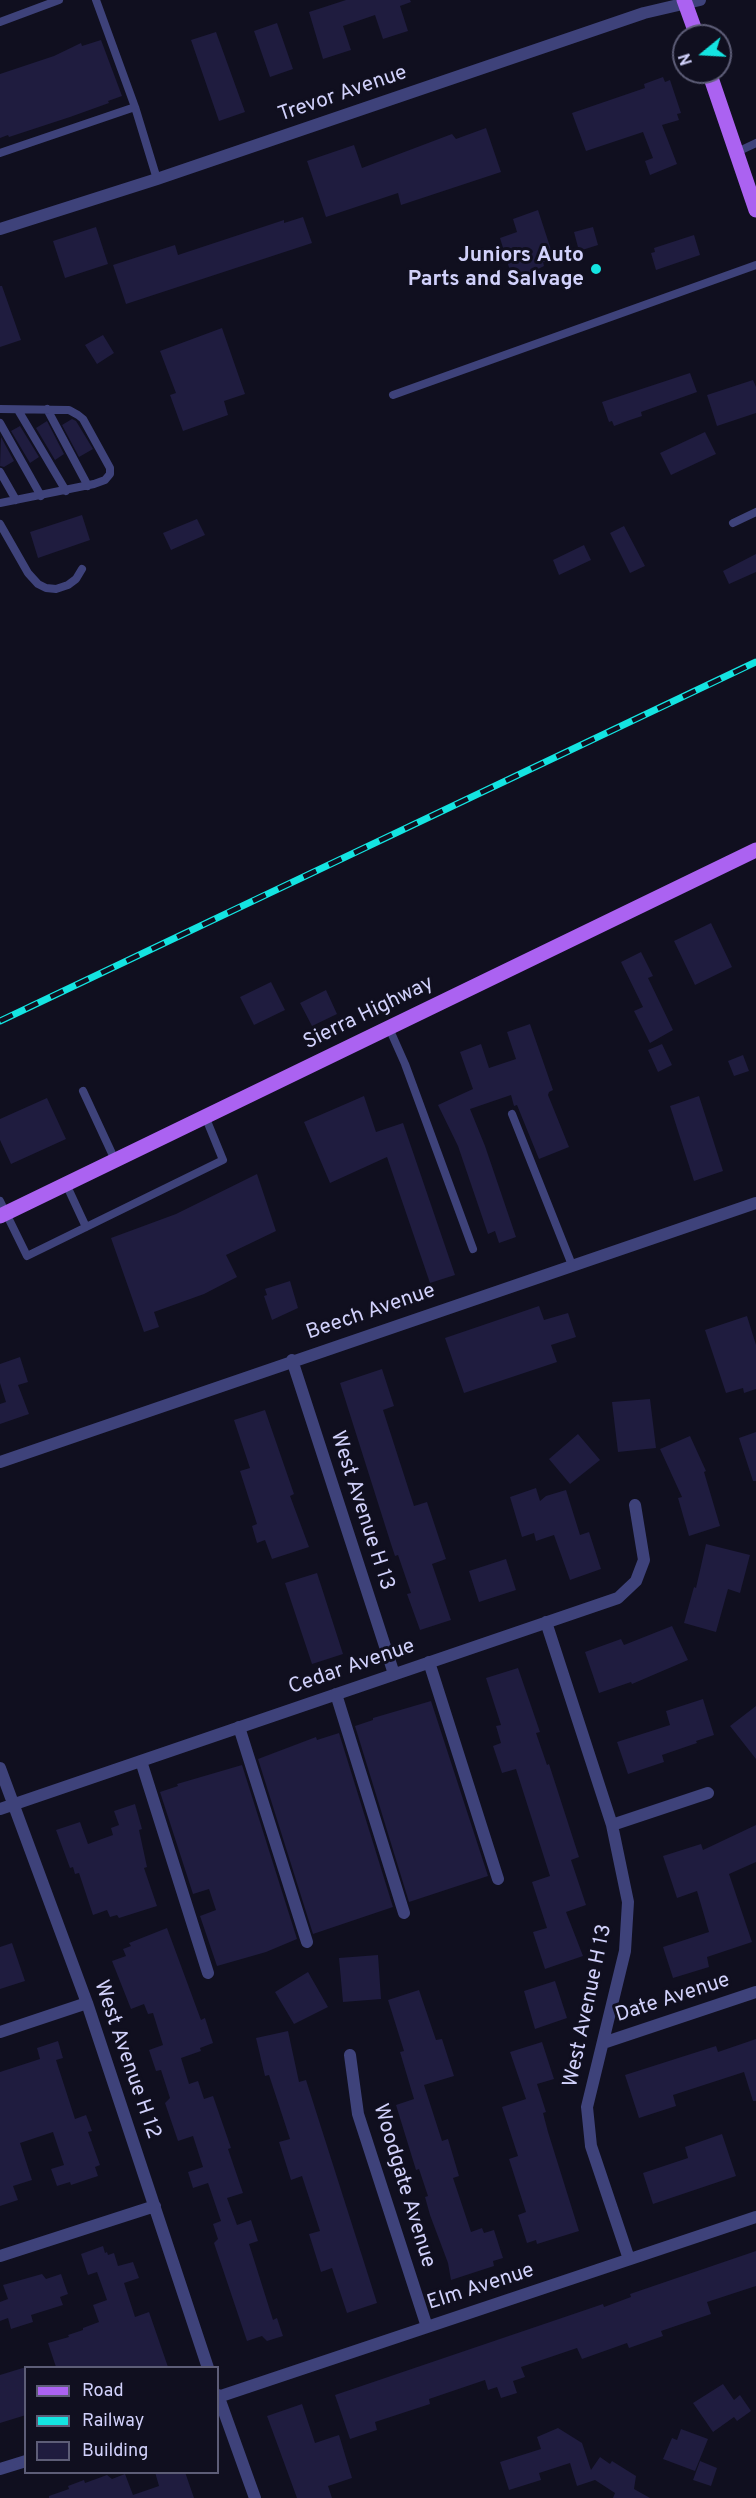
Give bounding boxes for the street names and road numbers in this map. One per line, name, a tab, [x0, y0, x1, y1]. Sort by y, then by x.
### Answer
street label: Trevor Avenue	[275, 61, 411, 129]
street label: Sierra Highway	[300, 972, 438, 1056]
street label: Beech Avenue	[303, 1279, 439, 1347]
street label: West Avenue H 13	[323, 1428, 399, 1594]
street label: Cedar Avenue	[286, 1635, 418, 1701]
street label: West Avenue H 13	[559, 1922, 619, 2090]
street label: Date Avenue	[613, 1969, 733, 2029]
street label: West Avenue H 12	[87, 1977, 165, 2143]
street label: Woodgate Avenue	[366, 2101, 440, 2271]
street label: Elm Avenue	[424, 2259, 538, 2317]

